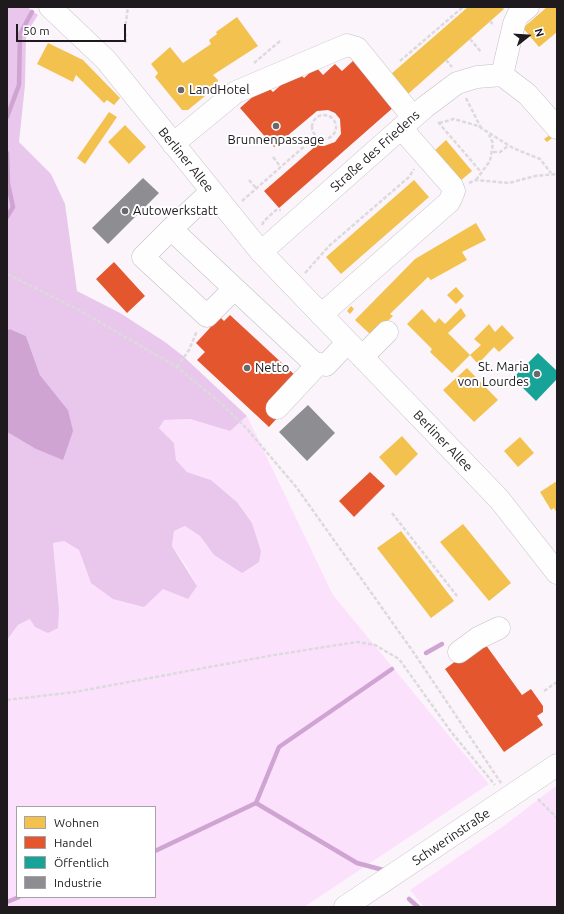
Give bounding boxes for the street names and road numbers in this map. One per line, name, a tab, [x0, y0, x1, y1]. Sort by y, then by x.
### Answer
street label: Straße des Friedens	[327, 107, 423, 195]
street label: Berliner Allee	[155, 124, 217, 196]
street label: Berliner Allee	[410, 407, 476, 475]
street label: Schwerinstraße	[409, 805, 493, 869]

